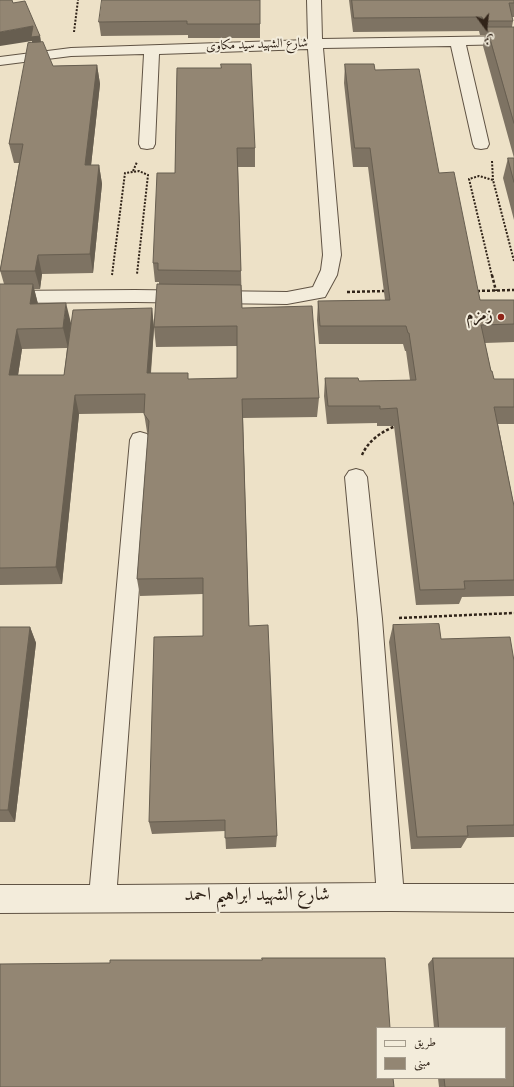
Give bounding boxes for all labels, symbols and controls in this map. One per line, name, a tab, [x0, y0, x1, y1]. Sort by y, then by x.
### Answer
north arrow	[466, 8, 506, 48]
text: ش	[482, 30, 496, 49]
street label: شارع الشهيد سيد مكاوى	[206, 36, 308, 56]
place label: زمزم	[466, 307, 493, 327]
marker: زمزم	[496, 312, 506, 322]
street label: شارع الشهيد ابراهيم احمد	[184, 886, 330, 908]
legend	[376, 1027, 506, 1079]
text: طريق	[414, 1034, 436, 1052]
text: مبنى	[414, 1054, 430, 1072]

